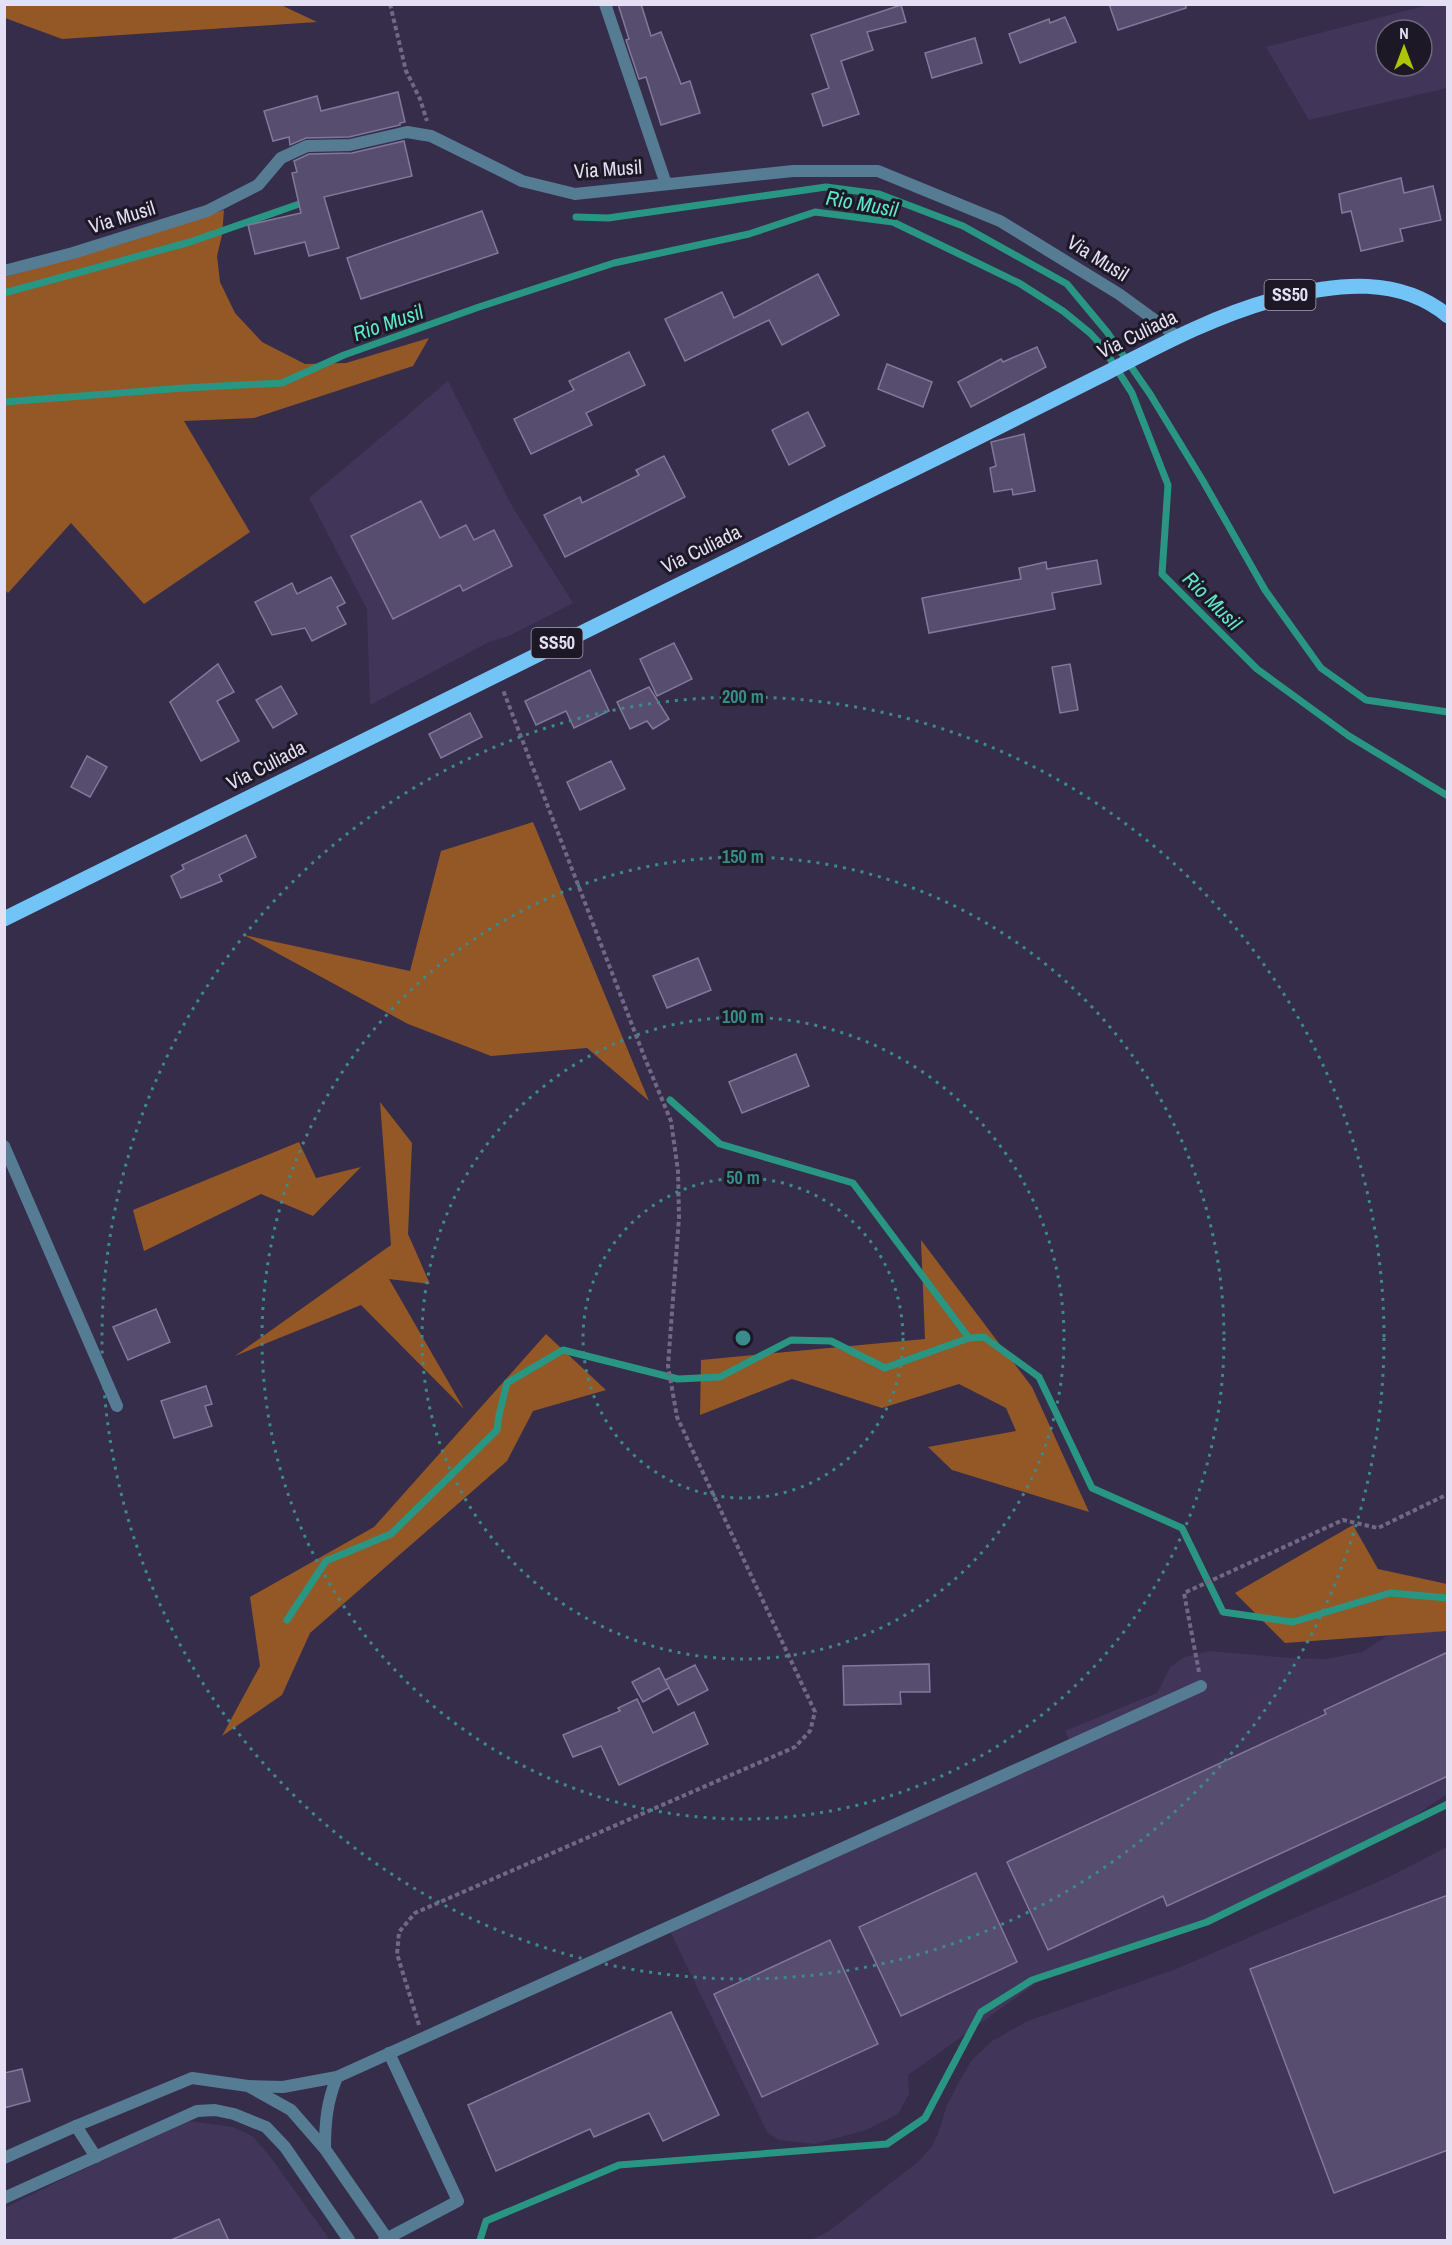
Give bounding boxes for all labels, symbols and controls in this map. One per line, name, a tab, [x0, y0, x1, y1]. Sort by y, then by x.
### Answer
north arrow	[1374, 18, 1434, 78]
text: N	[1399, 22, 1409, 44]
street label: Via Musil	[573, 153, 643, 184]
water label: Rio Musil	[824, 183, 902, 224]
street label: Via Musil	[85, 194, 158, 239]
street label: Via Musil	[1062, 228, 1134, 287]
road number: SS50	[1264, 280, 1316, 310]
water label: Rio Musil	[349, 297, 428, 348]
street label: Via Culiada	[1092, 303, 1181, 364]
street label: Via Culiada	[656, 518, 745, 579]
water label: Rio Musil	[1176, 565, 1249, 637]
road number: SS50	[532, 628, 582, 658]
text: 200 m	[722, 684, 764, 709]
street label: Via Culiada	[222, 733, 310, 796]
text: 150 m	[722, 844, 764, 869]
text: 100 m	[722, 1004, 764, 1029]
text: 50 m	[726, 1165, 760, 1190]
centre of rings	[733, 1328, 753, 1348]

